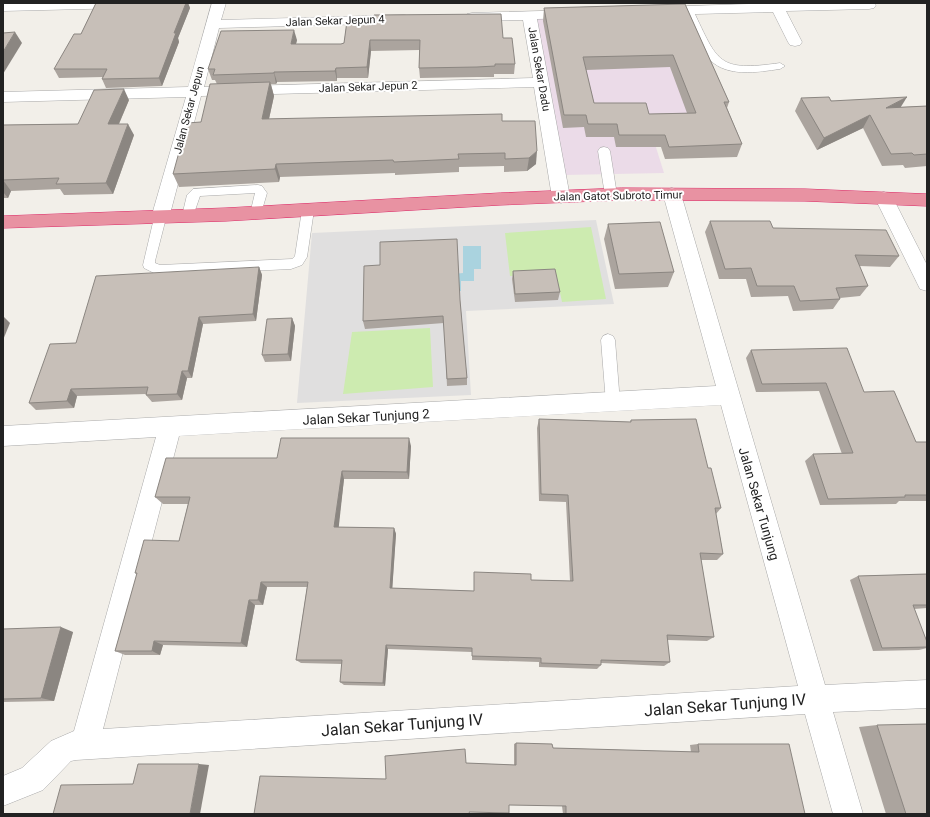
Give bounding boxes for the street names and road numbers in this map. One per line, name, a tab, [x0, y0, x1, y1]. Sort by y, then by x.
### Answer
street label: Jalan Sekar Jepun 4	[285, 13, 385, 29]
street label: Jalan Sekar Dadu	[525, 26, 553, 112]
street label: Jalan Sekar Jepun	[171, 65, 207, 155]
street label: Jalan Sekar Jepun 2	[318, 79, 418, 95]
street label: Jalan Gatot Subroto Timur	[554, 188, 683, 204]
street label: Jalan Sekar Tunjung 2	[302, 406, 430, 428]
street label: Jalan Sekar Tunjung	[736, 446, 782, 562]
street label: Jalan Sekar Tunjung IV	[643, 690, 807, 720]
street label: Jalan Sekar Tunjung IV	[320, 710, 484, 740]

